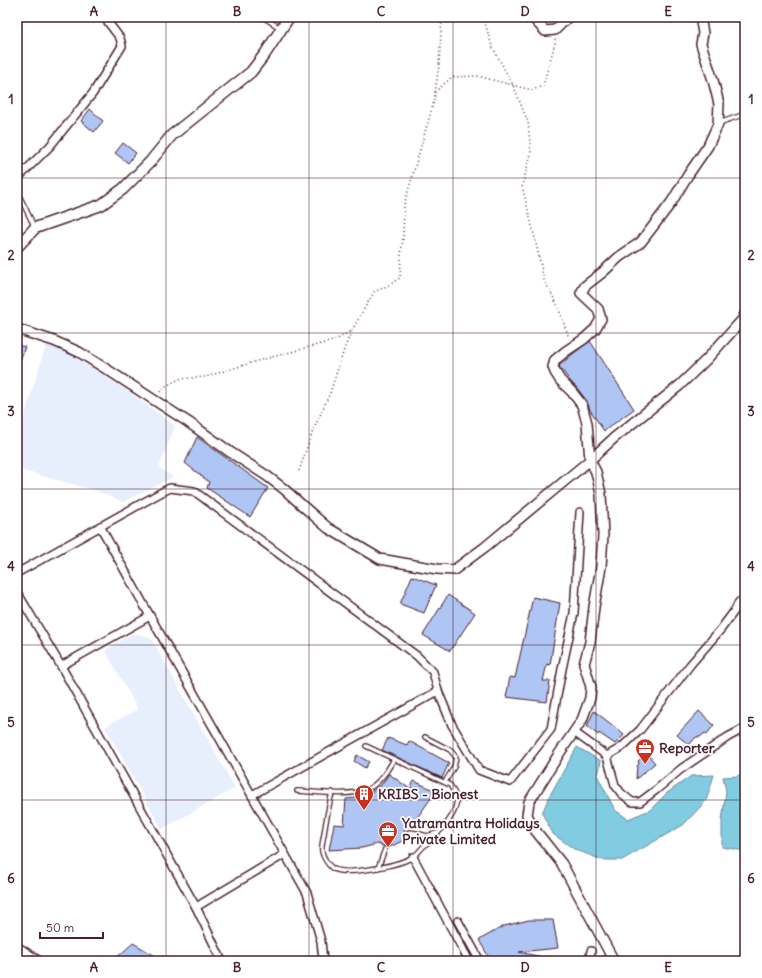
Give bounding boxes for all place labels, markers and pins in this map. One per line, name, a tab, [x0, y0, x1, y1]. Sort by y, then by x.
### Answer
office icon: Reporter	[634, 737, 656, 765]
place label: Reporter	[659, 739, 715, 757]
building icon: KRIBS - Bionest	[353, 783, 375, 811]
place label: KRIBS - Bionest	[378, 785, 478, 803]
place label: Yatramantra Holidays Private Limited	[401, 814, 540, 848]
office icon: Yatramantra Holidays Private Limited	[377, 820, 399, 848]

